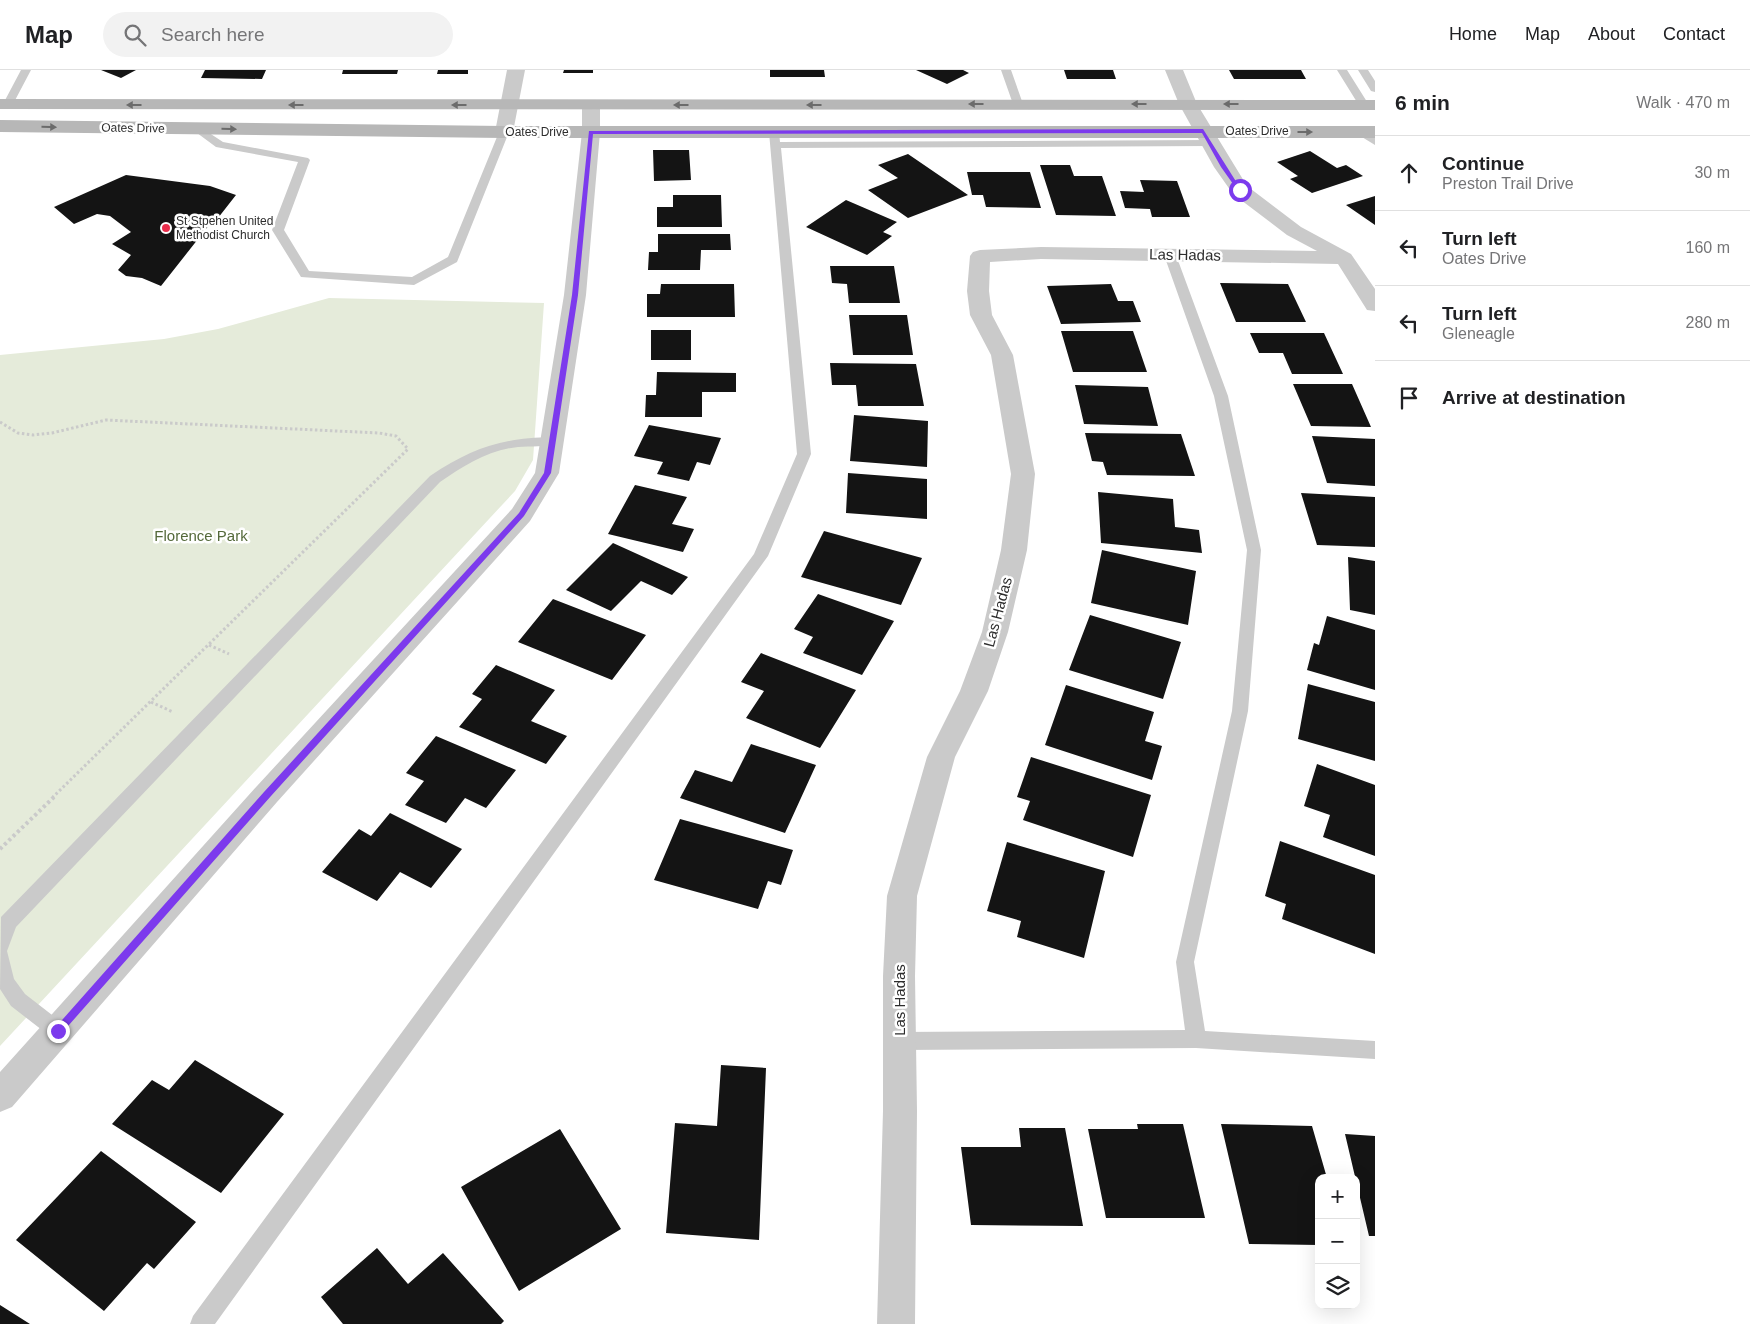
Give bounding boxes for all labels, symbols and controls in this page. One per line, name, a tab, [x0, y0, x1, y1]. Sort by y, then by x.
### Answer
search box	[103, 12, 453, 57]
text: Map	[25, 21, 73, 48]
icon: search	[121, 21, 149, 49]
text: Search here	[161, 24, 265, 45]
text: Home	[1449, 24, 1497, 44]
text: Map	[1525, 24, 1560, 44]
text: About	[1588, 24, 1635, 44]
text: Contact	[1663, 24, 1725, 44]
text: 6 min	[1395, 91, 1450, 114]
text: Walk · 470 m	[1636, 94, 1730, 111]
one-way arrow	[968, 100, 984, 108]
one-way arrow	[1131, 100, 1147, 108]
one-way arrow	[1223, 100, 1239, 108]
one-way arrow	[126, 101, 142, 109]
one-way arrow	[288, 101, 304, 109]
one-way arrow	[451, 101, 467, 109]
one-way arrow	[673, 101, 689, 109]
one-way arrow	[806, 101, 822, 109]
street label: Oates Drive	[101, 120, 165, 136]
one-way arrow	[41, 123, 57, 131]
street label: Oates Drive	[1225, 124, 1289, 138]
one-way arrow	[221, 125, 237, 133]
street label: Oates Drive	[505, 125, 569, 139]
one-way arrow	[1297, 128, 1313, 136]
text: Continue	[1442, 153, 1524, 174]
icon: ahead	[1395, 159, 1423, 187]
text: 30 m	[1694, 164, 1730, 181]
text: Preston Trail Drive	[1442, 175, 1574, 192]
route start	[1229, 179, 1252, 202]
place label: St Stpehen United Methodist Church	[176, 214, 273, 242]
marker: St Stpehen United Methodist Church	[160, 222, 172, 234]
text: Turn left	[1442, 228, 1517, 249]
icon: left	[1395, 234, 1423, 262]
text: 160 m	[1686, 239, 1730, 256]
street label: Las Hadas	[1149, 245, 1221, 264]
text: Oates Drive	[1442, 250, 1526, 267]
text: Turn left	[1442, 303, 1517, 324]
icon: left	[1395, 309, 1423, 337]
text: 280 m	[1686, 314, 1730, 331]
text: Gleneagle	[1442, 325, 1515, 342]
icon: arrive	[1395, 384, 1423, 412]
text: Arrive at destination	[1442, 387, 1626, 408]
park label: Florence Park	[154, 527, 248, 544]
street label: Las Hadas	[980, 575, 1015, 649]
street label: Las Hadas	[891, 964, 908, 1036]
route end	[47, 1020, 70, 1043]
map controls	[1315, 1174, 1360, 1309]
button: +	[1315, 1174, 1360, 1219]
button: −	[1315, 1219, 1360, 1264]
button: layers	[1315, 1264, 1360, 1309]

